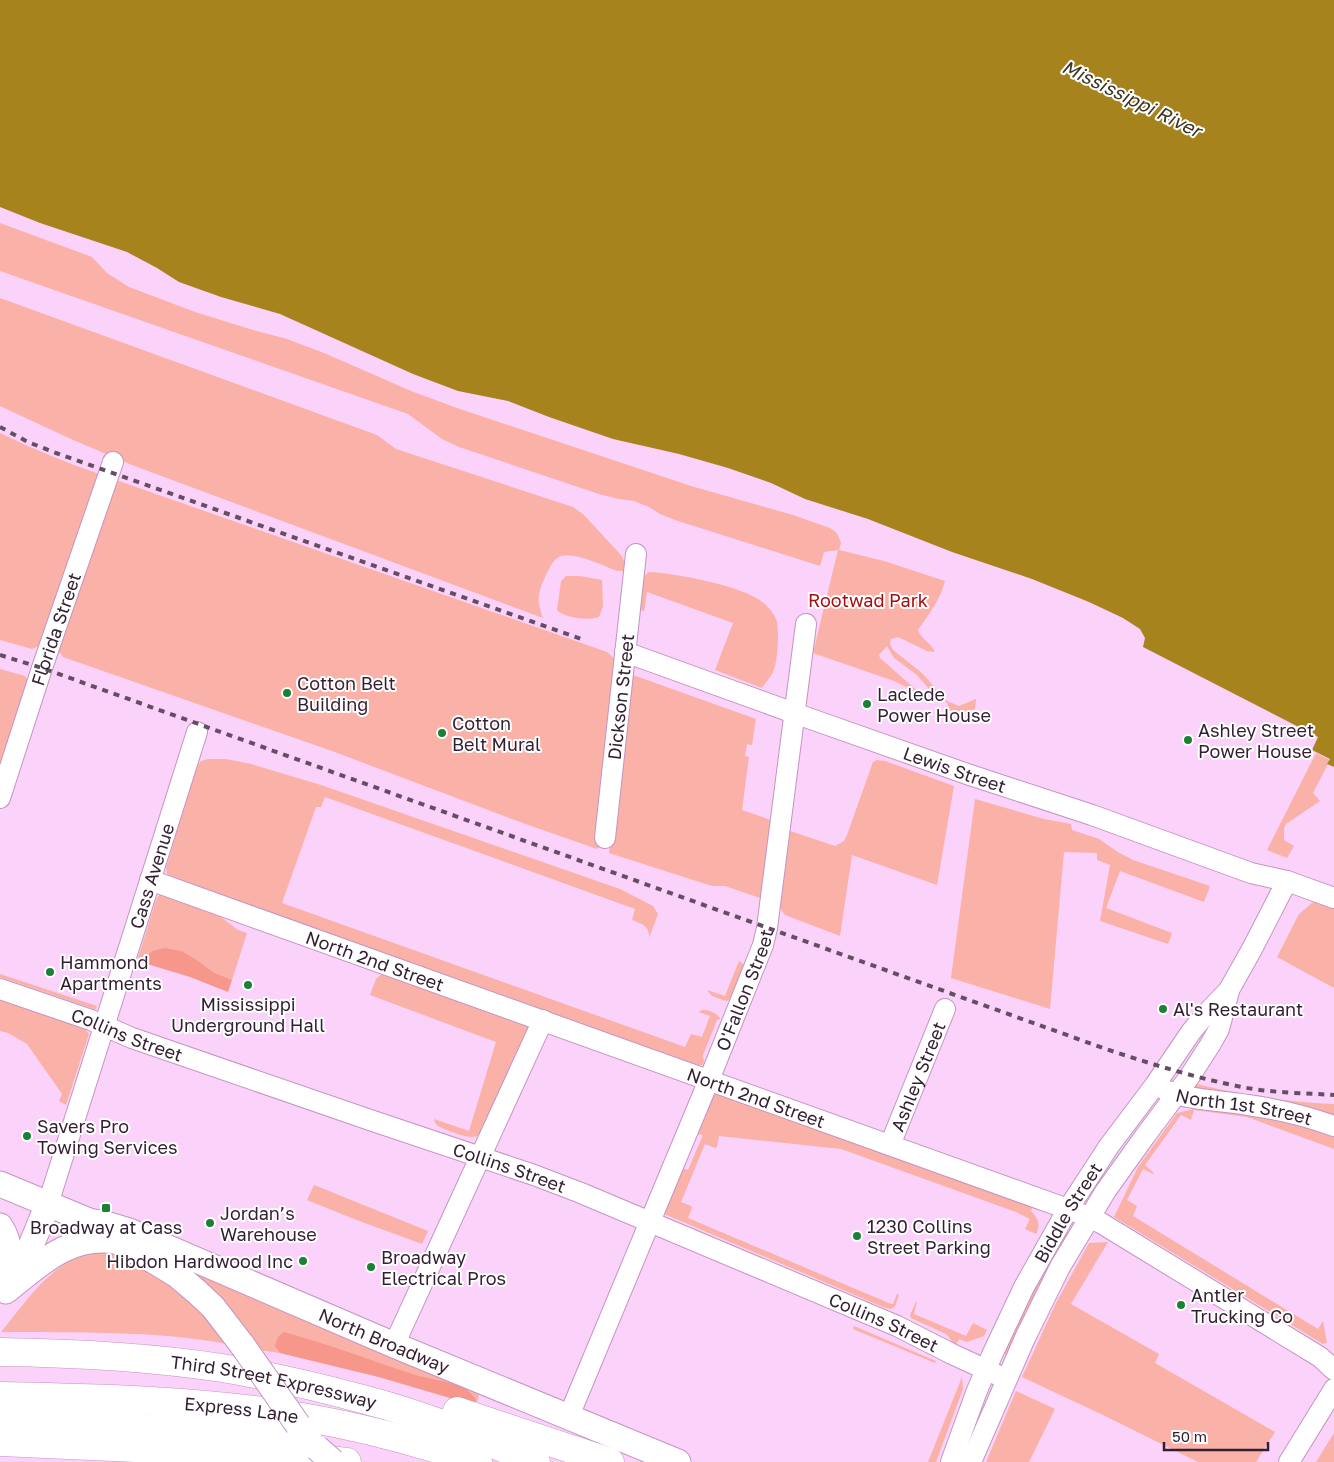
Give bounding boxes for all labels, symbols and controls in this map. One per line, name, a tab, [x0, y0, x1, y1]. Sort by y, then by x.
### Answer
water label: Mississippi River	[1059, 54, 1208, 143]
street label: Florida Street	[26, 569, 85, 688]
park label: Rootwad Park	[808, 589, 928, 611]
street label: Dickson Street	[603, 633, 638, 761]
place label: Cotton Belt Building	[297, 672, 396, 715]
place label: Laclede Power House	[877, 683, 991, 726]
marker: Cotton Belt Building	[281, 687, 293, 699]
marker: Laclede Power House	[861, 698, 873, 710]
place label: Cotton Belt Mural	[452, 712, 541, 755]
place label: Ashley Street Power House	[1198, 719, 1314, 762]
marker: Cotton Belt Mural	[436, 727, 448, 739]
marker: Ashley Street Power House	[1182, 734, 1194, 746]
street label: Lewis Street	[900, 741, 1009, 797]
street label: Cass Avenue	[125, 820, 179, 932]
street label: North 2nd Street	[303, 926, 447, 996]
street label: O'Fallon Street	[711, 927, 777, 1054]
place label: Hammond Apartments	[60, 951, 162, 994]
marker: Hammond Apartments	[44, 966, 56, 978]
marker: Mississippi Underground Hall	[242, 979, 254, 991]
place label: Mississippi Underground Hall	[171, 993, 325, 1036]
place label: Al's Restaurant	[1173, 998, 1303, 1020]
street label: Collins Street	[68, 1003, 186, 1066]
marker: Al's Restaurant	[1157, 1003, 1169, 1015]
street label: Ashley Street	[886, 1018, 950, 1134]
street label: North 2nd Street	[684, 1063, 828, 1132]
street label: North 1st Street	[1174, 1084, 1315, 1129]
place label: Savers Pro Towing Services	[37, 1115, 177, 1158]
marker: Savers Pro Towing Services	[21, 1130, 33, 1142]
street label: Collins Street	[450, 1138, 569, 1197]
street label: Biddle Street	[1029, 1158, 1106, 1266]
marker: Broadway at Cass	[100, 1202, 112, 1214]
place label: Jordan’s Warehouse	[220, 1202, 317, 1245]
place label: 1230 Collins Street Parking	[867, 1215, 991, 1258]
place label: Broadway at Cass	[30, 1216, 182, 1238]
marker: Jordan’s Warehouse	[204, 1217, 216, 1229]
marker: 1230 Collins Street Parking	[851, 1230, 863, 1242]
place label: Broadway Electrical Pros	[381, 1246, 506, 1289]
place label: Hibdon Hardwood Inc	[106, 1250, 293, 1272]
marker: Hibdon Hardwood Inc	[297, 1255, 309, 1267]
marker: Broadway Electrical Pros	[365, 1261, 377, 1273]
place label: Antler Trucking Co	[1191, 1284, 1293, 1327]
street label: Collins Street	[826, 1288, 942, 1356]
marker: Antler Trucking Co	[1175, 1299, 1187, 1311]
street label: North Broadway	[316, 1303, 453, 1378]
street label: Third Street Expressway	[170, 1350, 379, 1413]
street label: Express Lane	[183, 1392, 300, 1427]
scale bar	[1164, 1420, 1268, 1452]
text: 50 m	[1172, 1427, 1207, 1445]

